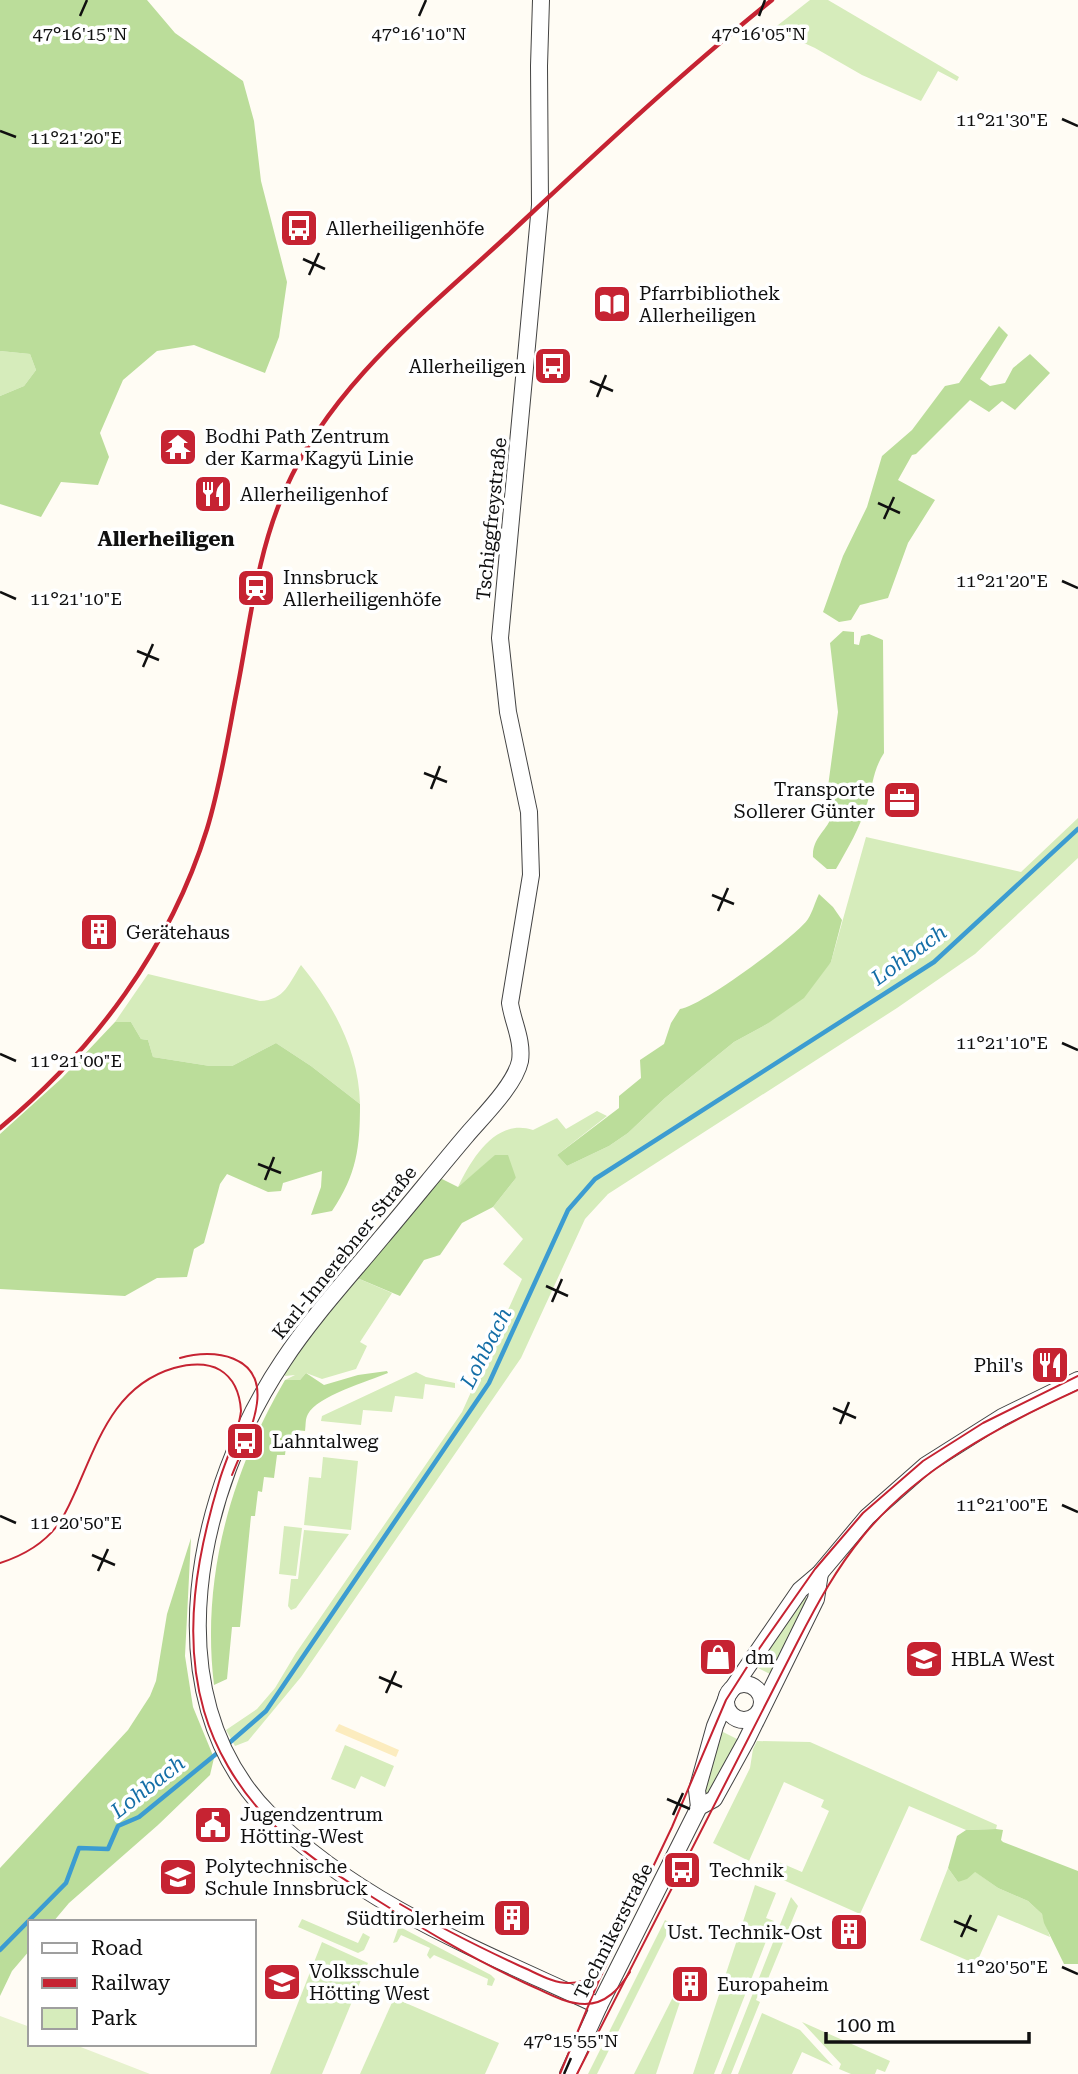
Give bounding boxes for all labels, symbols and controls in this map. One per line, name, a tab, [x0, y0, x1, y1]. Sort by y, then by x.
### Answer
text: 47°16'15"N	[33, 23, 127, 44]
text: 47°16'10"N	[372, 23, 466, 44]
text: 47°16'05"N	[712, 23, 806, 44]
text: 11°21'30"E	[956, 109, 1048, 130]
text: 11°21'20"E	[30, 127, 122, 148]
bus stop icon: Allerheiligenhöfe	[278, 207, 320, 249]
place label: Allerheiligenhöfe	[326, 217, 484, 240]
place label: Pfarrbibliothek Allerheiligen	[639, 282, 780, 327]
library icon: Pfarrbibliothek Allerheiligen	[591, 283, 633, 325]
bus stop icon: Allerheiligen	[532, 345, 574, 387]
place label: Allerheiligen	[409, 355, 526, 378]
place label: Bodhi Path Zentrum der Karma Kagyü Linie	[205, 425, 414, 470]
temple icon: Bodhi Path Zentrum der Karma Kagyü Linie	[157, 426, 199, 468]
street label: Tschiggfreystraße	[471, 436, 512, 602]
restaurant icon: Allerheiligenhof	[192, 473, 234, 515]
place label: Allerheiligenhof	[240, 483, 389, 506]
district label: Allerheiligen	[97, 527, 235, 551]
place label: Innsbruck Allerheiligenhöfe	[283, 566, 441, 611]
station icon: Innsbruck Allerheiligenhöfe	[235, 567, 277, 609]
text: 11°21'20"E	[956, 570, 1048, 591]
text: 11°21'10"E	[30, 588, 122, 609]
place label: Transporte Sollerer Günter	[734, 778, 875, 823]
office icon: Transporte Sollerer Günter	[881, 779, 923, 821]
building icon: Gerätehaus	[78, 911, 120, 953]
water label: Lohbach	[866, 920, 951, 991]
place label: Gerätehaus	[126, 921, 230, 944]
text: 11°21'10"E	[956, 1032, 1048, 1053]
text: 11°21'00"E	[30, 1050, 122, 1071]
street label: Karl-Innerebner-Straße	[267, 1161, 421, 1344]
water label: Lohbach	[455, 1304, 517, 1393]
restaurant icon: Phil's	[1029, 1344, 1071, 1386]
place label: Phil's	[974, 1354, 1023, 1377]
bus stop icon: Lahntalweg	[224, 1420, 266, 1462]
place label: Lahntalweg	[272, 1430, 379, 1453]
text: 11°21'00"E	[956, 1494, 1048, 1515]
text: 11°20'50"E	[30, 1512, 122, 1533]
shop icon: dm	[697, 1636, 739, 1678]
school or university icon: HBLA West	[903, 1638, 945, 1680]
place label: dm	[745, 1646, 775, 1669]
place label: HBLA West	[951, 1648, 1055, 1671]
water label: Lohbach	[106, 1751, 190, 1824]
place label: Jugendzentrum Hötting-West	[240, 1803, 383, 1848]
public building icon: Jugendzentrum Hötting-West	[192, 1804, 234, 1846]
bus stop icon: Technik	[661, 1849, 703, 1891]
place label: Polytechnische Schule Innsbruck	[205, 1855, 368, 1900]
school or university icon: Polytechnische Schule Innsbruck	[157, 1856, 199, 1898]
place label: Technik	[709, 1859, 784, 1882]
street label: Technikerstraße	[569, 1860, 658, 2003]
building icon: Südtirolerheim	[491, 1897, 533, 1939]
place label: Südtirolerheim	[346, 1907, 485, 1930]
building icon: Ust. Technik-Ost	[828, 1911, 870, 1953]
legend	[28, 1920, 256, 2046]
place label: Ust. Technik-Ost	[667, 1921, 822, 1944]
text: Road	[91, 1936, 143, 1960]
text: 11°20'50"E	[956, 1956, 1048, 1977]
place label: Volksschule Hötting West	[309, 1960, 430, 2005]
school or university icon: Volksschule Hötting West	[261, 1961, 303, 2003]
building icon: Europaheim	[669, 1963, 711, 2005]
text: Railway	[91, 1971, 171, 1995]
place label: Europaheim	[717, 1973, 829, 1996]
scale bar	[826, 2000, 1029, 2044]
text: Park	[91, 2006, 137, 2030]
text: 100 m	[836, 2013, 896, 2037]
text: 47°15'55"N	[524, 2030, 618, 2051]

